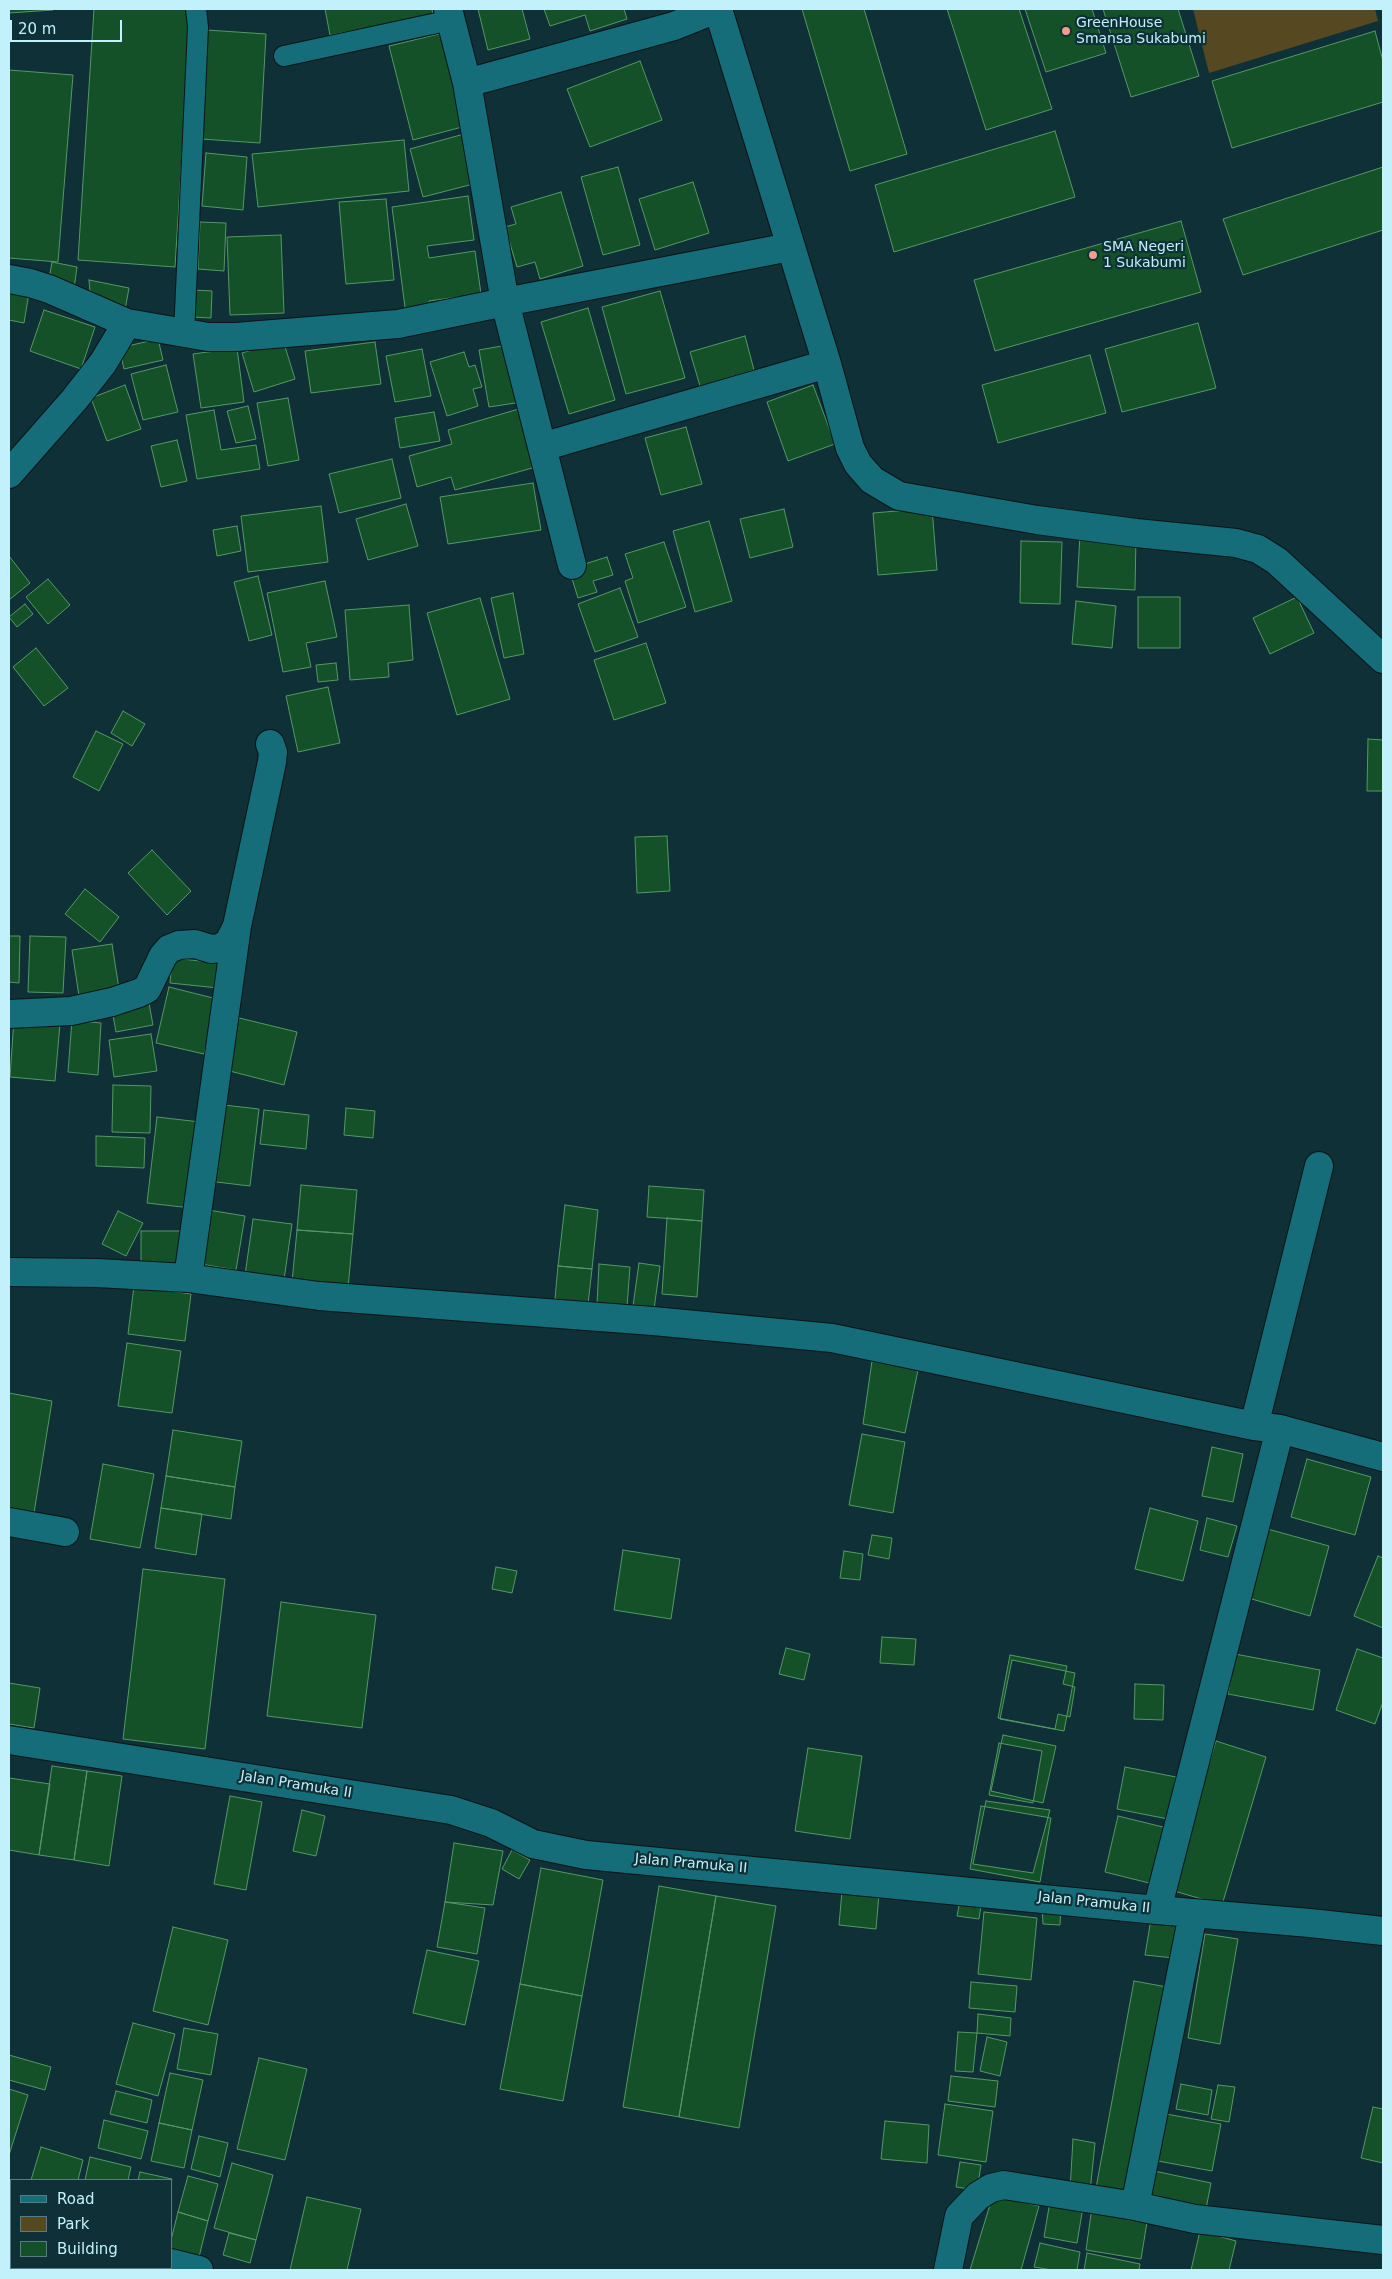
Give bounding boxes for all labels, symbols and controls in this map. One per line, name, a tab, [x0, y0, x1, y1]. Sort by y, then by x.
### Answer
scale bar	[12, 10, 125, 42]
place label: GreenHouse Smansa Sukabumi	[1076, 15, 1206, 48]
text: 20 m	[18, 20, 56, 38]
marker: GreenHouse Smansa Sukabumi	[1060, 25, 1072, 37]
place label: SMA Negeri 1 Sukabumi	[1103, 239, 1186, 272]
marker: SMA Negeri 1 Sukabumi	[1087, 249, 1099, 261]
street label: Jalan Pramuka II	[239, 1768, 353, 1802]
street label: Jalan Pramuka II	[634, 1851, 748, 1877]
street label: Jalan Pramuka II	[1037, 1889, 1151, 1917]
legend	[10, 2179, 172, 2269]
text: Road	[57, 2190, 95, 2208]
text: Park	[57, 2215, 89, 2233]
text: Building	[57, 2240, 118, 2258]

